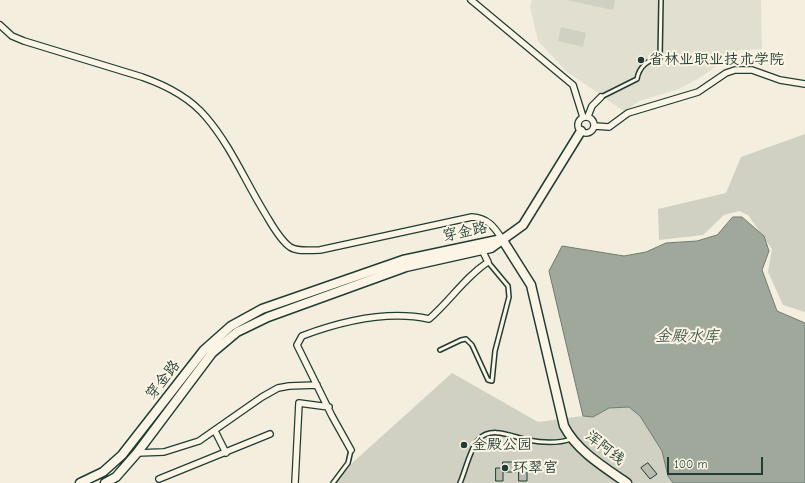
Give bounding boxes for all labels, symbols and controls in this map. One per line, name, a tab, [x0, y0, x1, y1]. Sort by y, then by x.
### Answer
place label: 省林业职业技术学院	[649, 51, 784, 69]
marker: 省林业职业技术学院	[636, 55, 646, 65]
street label: 穿金路	[441, 219, 489, 245]
water label: 金殿水库	[655, 326, 719, 346]
street label: 穿金路	[142, 357, 184, 403]
street label: 浑阿线	[582, 427, 628, 469]
place label: 金殿公园	[472, 436, 532, 454]
marker: 金殿公园	[459, 440, 469, 450]
scale bar	[669, 449, 765, 475]
text: 100 m	[674, 457, 707, 471]
place label: 环翠宫	[513, 459, 558, 477]
marker: 环翠宫	[500, 463, 510, 473]

